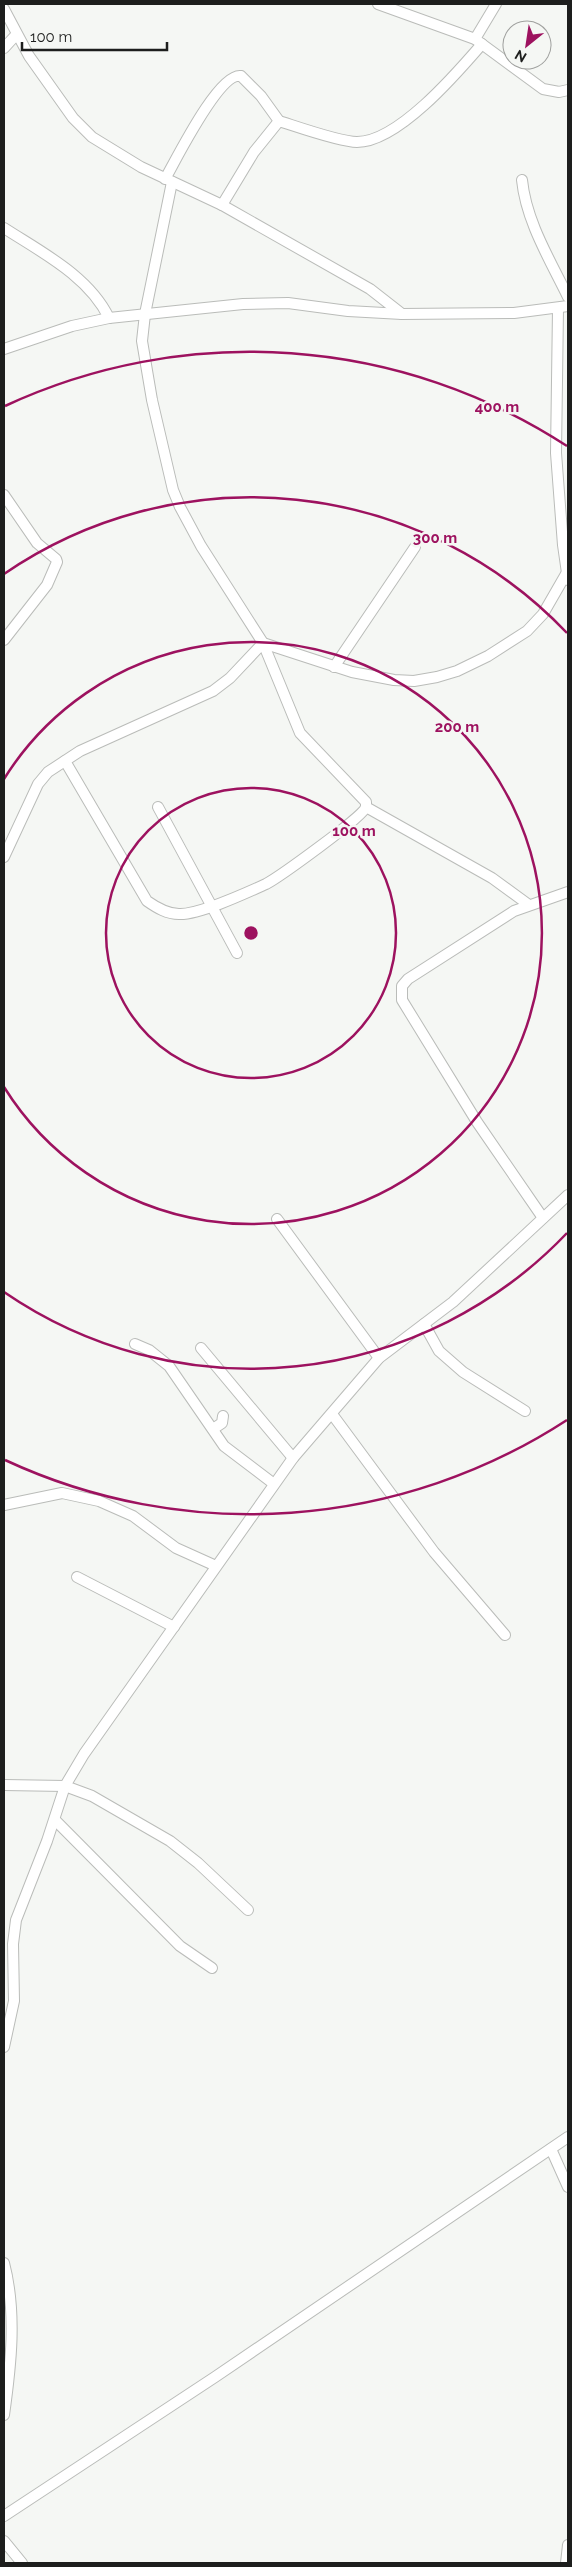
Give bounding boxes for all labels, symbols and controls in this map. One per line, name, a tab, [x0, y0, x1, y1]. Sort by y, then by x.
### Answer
scale bar	[22, 20, 168, 52]
north arrow	[502, 20, 552, 70]
text: 100 m	[30, 28, 72, 46]
text: N	[512, 47, 529, 66]
text: 400 m	[475, 398, 519, 416]
text: 300 m	[413, 529, 457, 547]
text: 200 m	[435, 718, 479, 736]
text: 100 m	[332, 822, 376, 840]
centre of rings	[242, 924, 260, 942]

